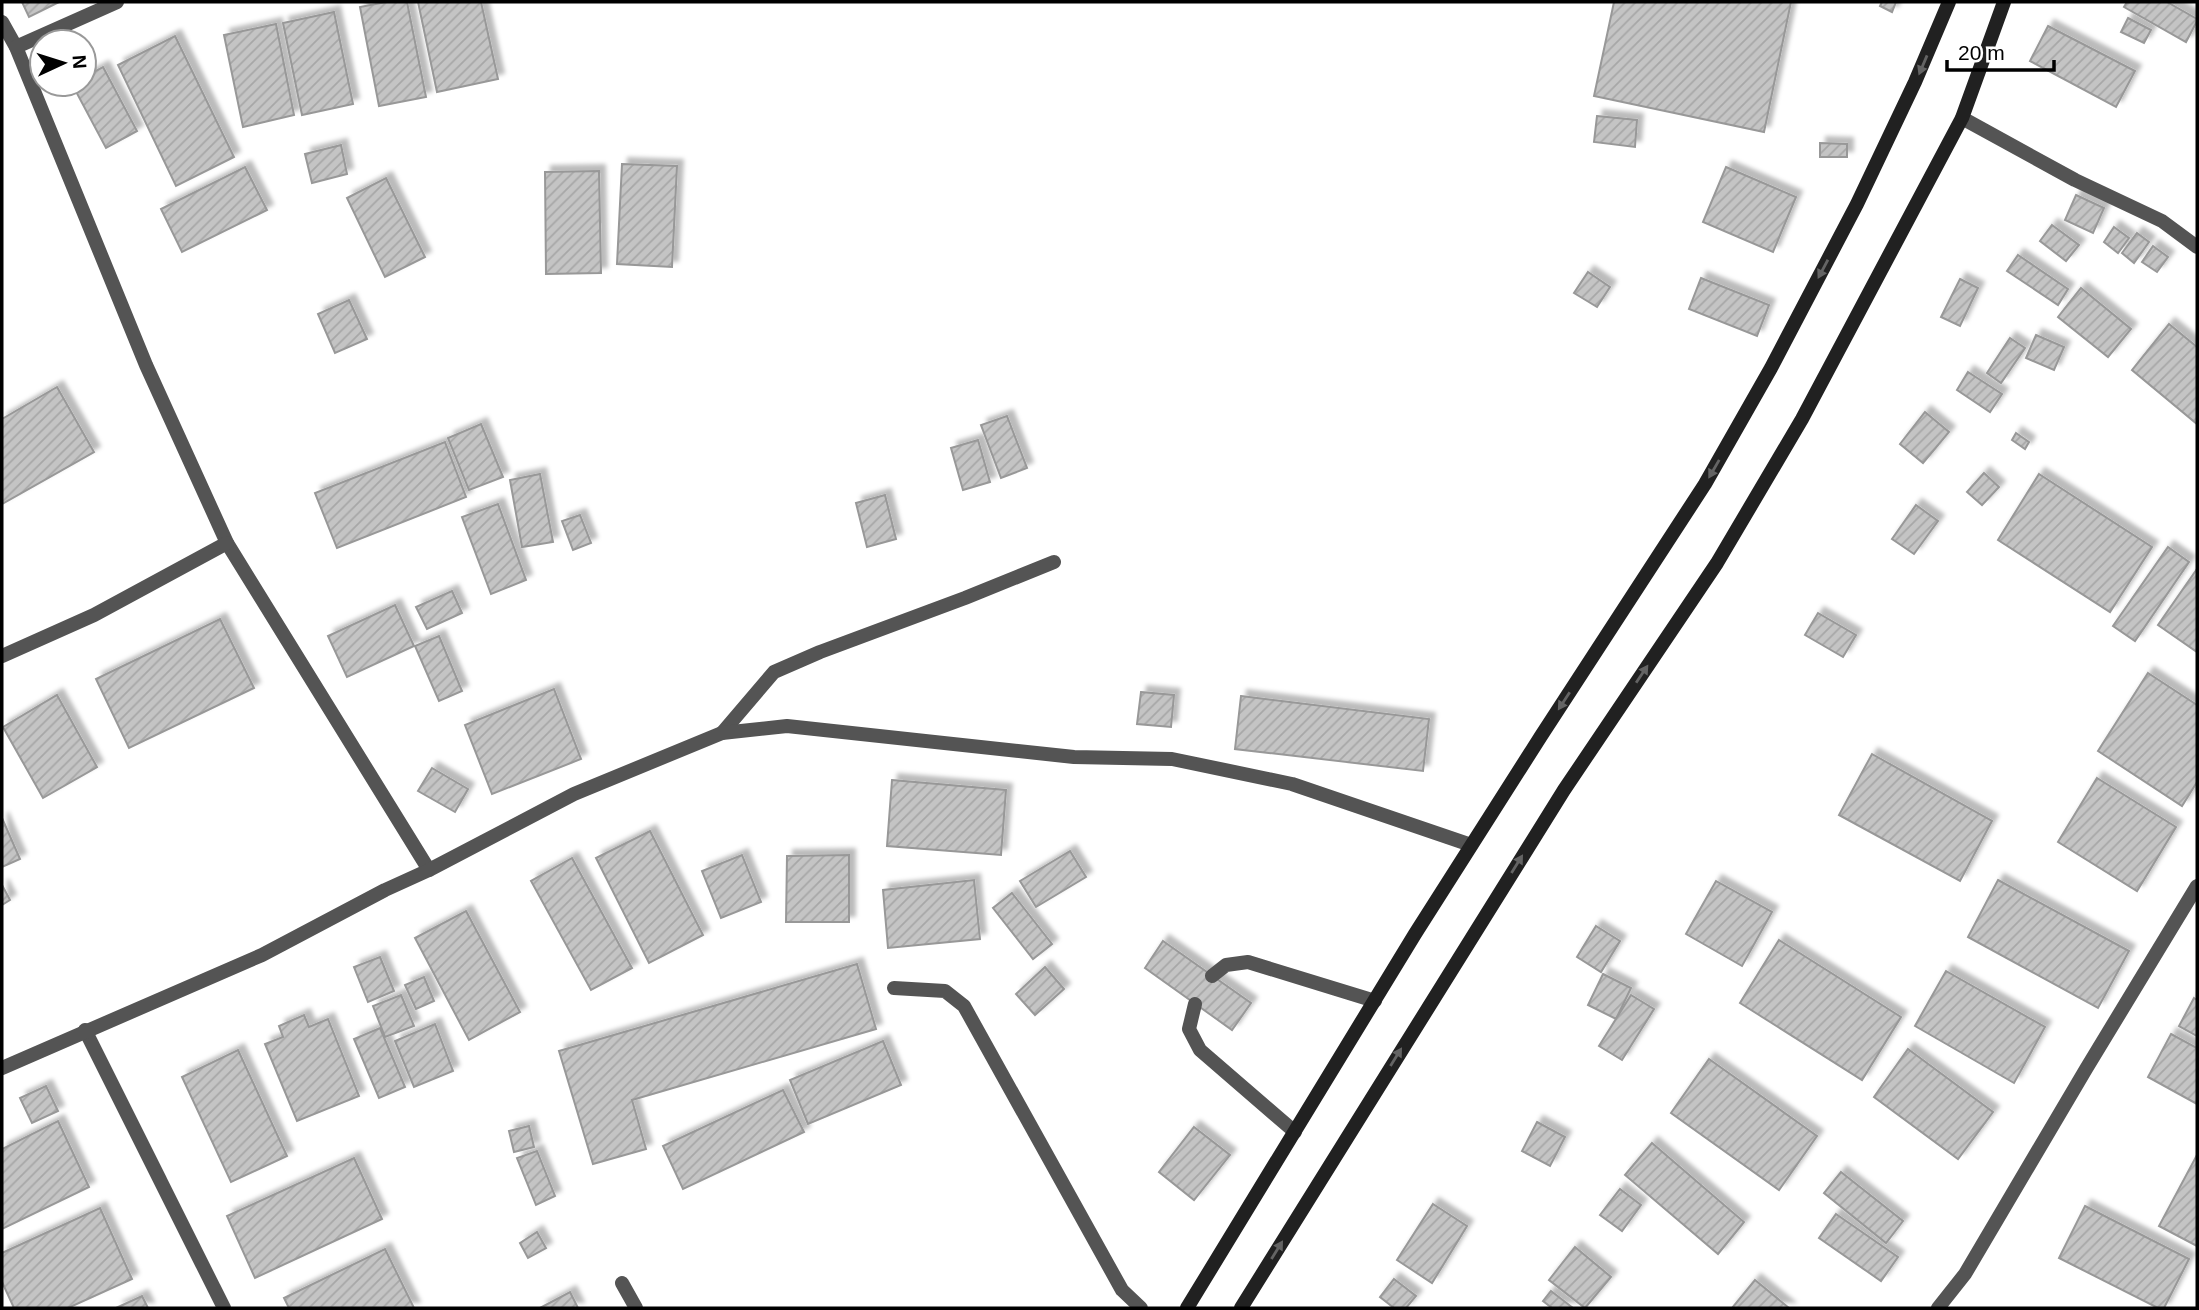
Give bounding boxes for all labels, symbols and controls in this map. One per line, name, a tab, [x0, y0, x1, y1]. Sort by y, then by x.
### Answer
north arrow	[28, 28, 98, 98]
scale bar	[1947, 28, 2054, 72]
text: 20 m	[1958, 41, 2005, 64]
text: N	[69, 54, 90, 69]
one-way arrow	[1917, 54, 1928, 75]
one-way arrow	[1817, 259, 1829, 279]
one-way arrow	[1708, 459, 1720, 478]
one-way arrow	[1635, 665, 1649, 683]
one-way arrow	[1557, 691, 1570, 710]
one-way arrow	[1511, 854, 1524, 874]
one-way arrow	[1390, 1047, 1403, 1066]
one-way arrow	[1270, 1241, 1283, 1260]

